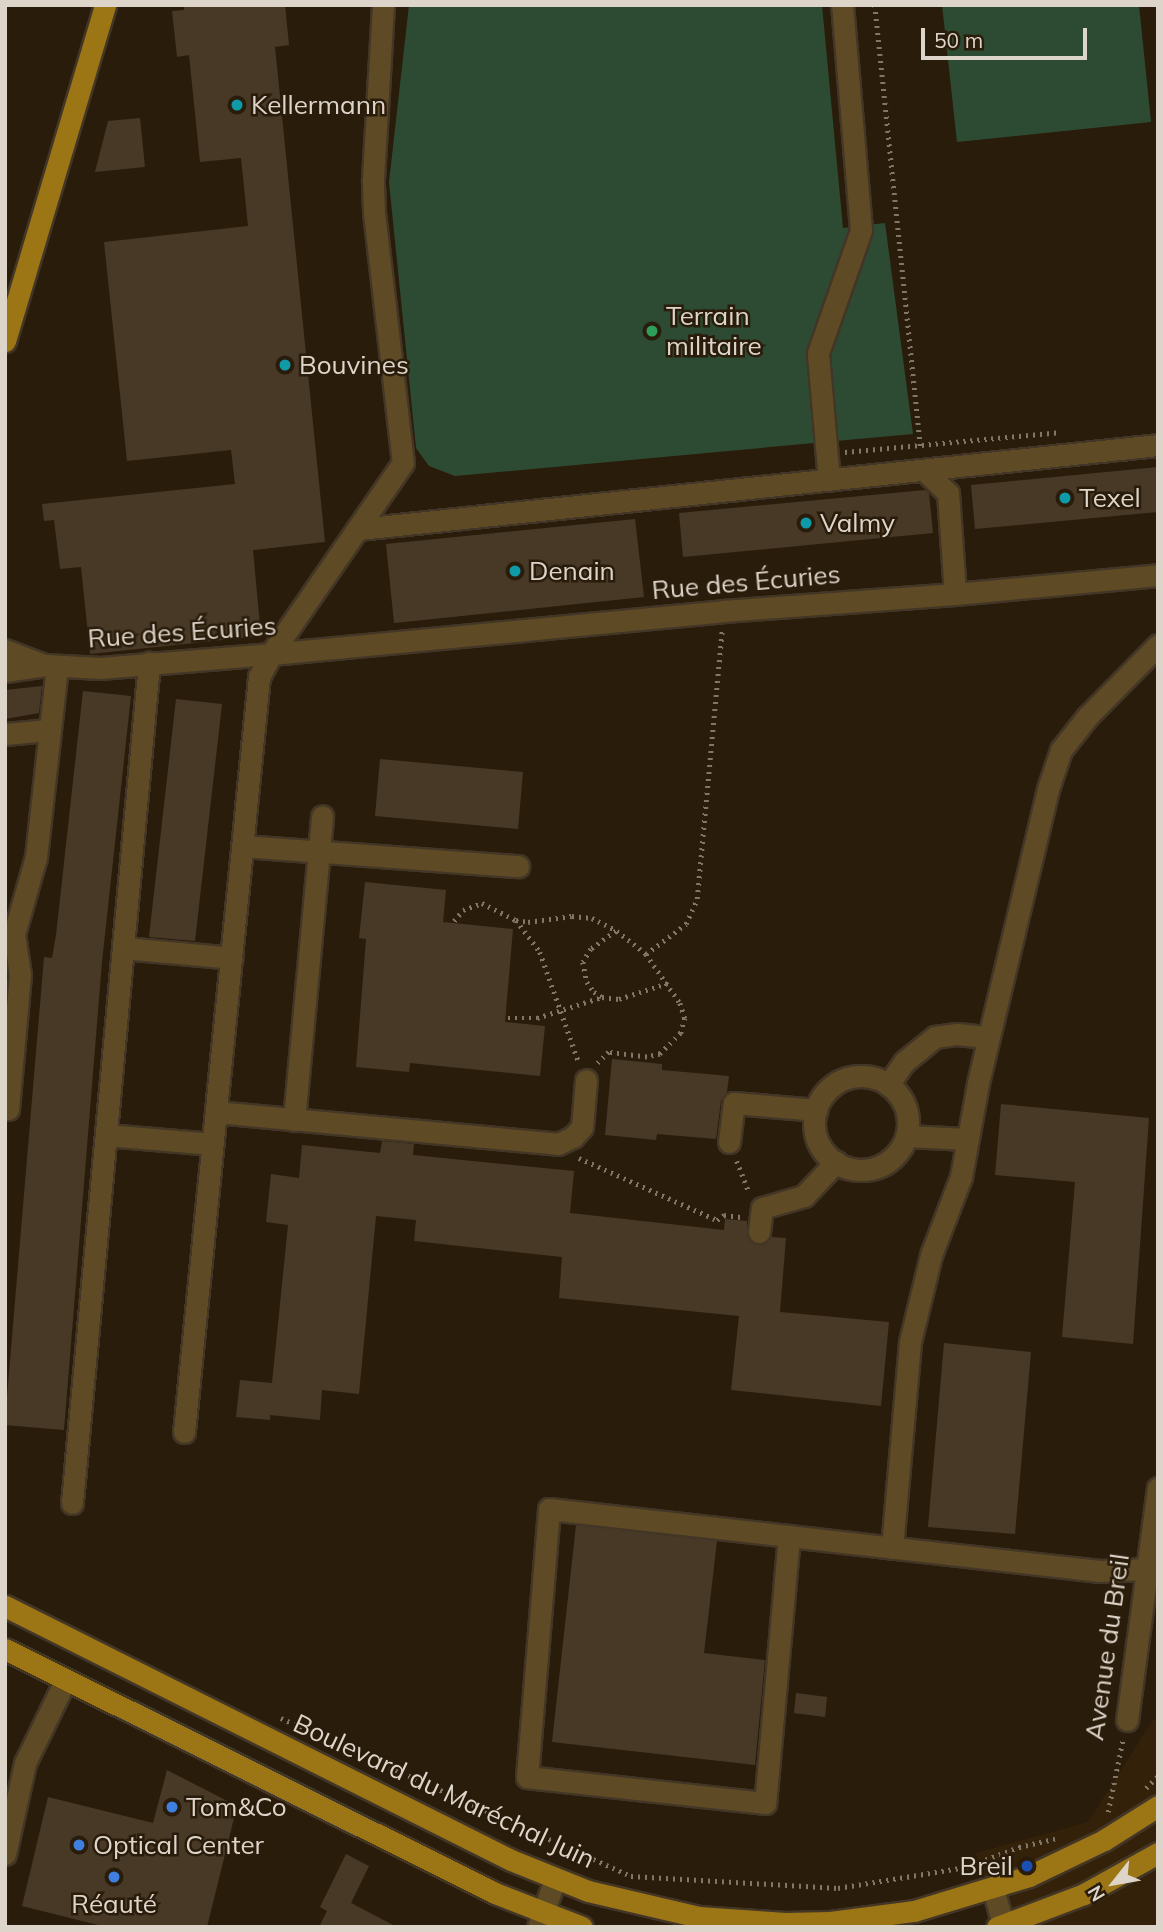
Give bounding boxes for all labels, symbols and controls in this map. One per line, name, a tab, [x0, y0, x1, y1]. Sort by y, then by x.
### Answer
scale bar	[925, 14, 1091, 58]
text: 50 m	[934, 27, 983, 53]
place label: Kellermann	[251, 89, 386, 121]
marker: Kellermann	[229, 97, 245, 113]
place label: Terrain militaire	[666, 300, 762, 362]
marker: Terrain militaire	[644, 323, 660, 339]
place label: Bouvines	[299, 349, 409, 381]
marker: Bouvines	[277, 357, 293, 373]
place label: Texel	[1079, 482, 1141, 514]
marker: Texel	[1057, 490, 1073, 506]
place label: Valmy	[820, 507, 895, 539]
marker: Valmy	[798, 515, 814, 531]
place label: Denain	[529, 555, 615, 587]
street label: Rue des Écuries	[650, 558, 842, 606]
marker: Denain	[507, 563, 523, 579]
street label: Rue des Écuries	[87, 610, 277, 654]
street label: Avenue du Breil	[1078, 1552, 1136, 1742]
street label: Boulevard du Maréchal Juin	[288, 1707, 600, 1875]
place label: Tom&Co	[186, 1791, 287, 1823]
marker: Tom&Co	[164, 1799, 180, 1815]
place label: Optical Center	[93, 1829, 264, 1861]
marker: Optical Center	[71, 1837, 87, 1853]
north arrow	[1079, 1848, 1149, 1918]
place label: Breil	[960, 1850, 1013, 1882]
marker: Breil	[1019, 1858, 1035, 1874]
marker: Réauté	[106, 1869, 122, 1885]
text: N	[1082, 1881, 1110, 1906]
place label: Réauté	[71, 1888, 157, 1920]

